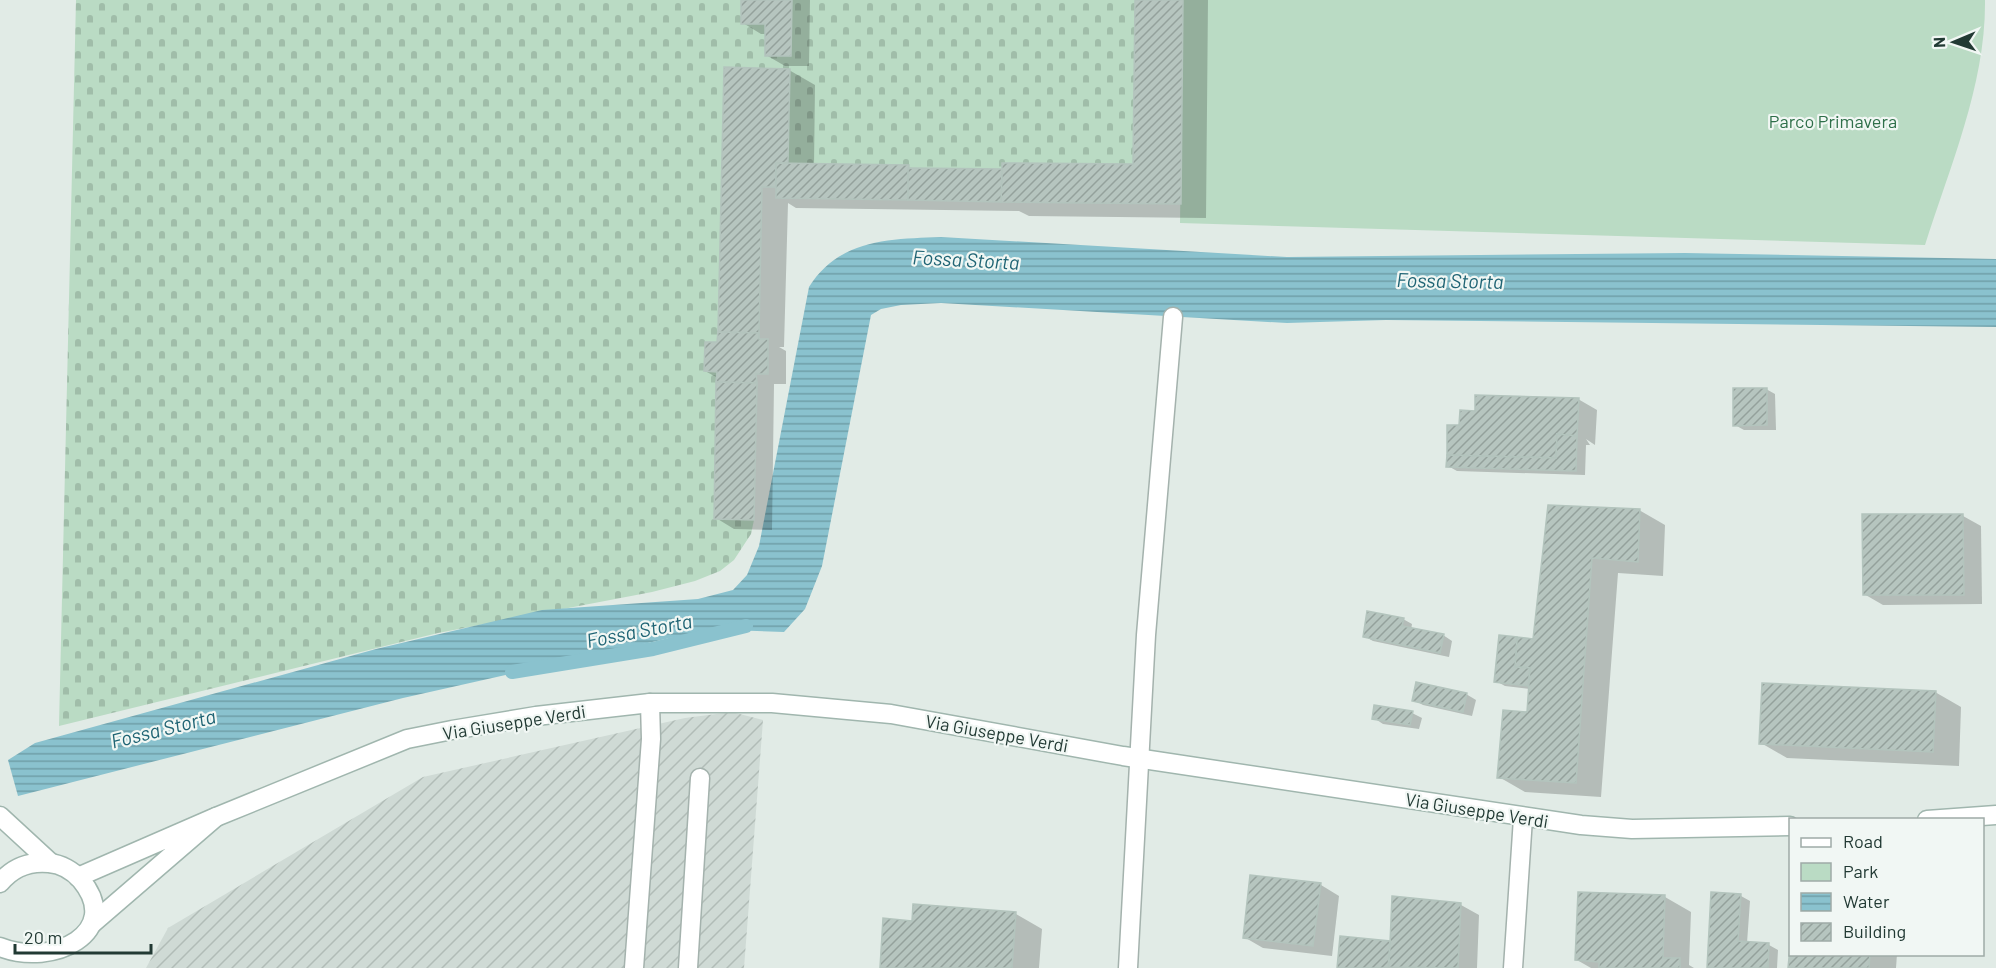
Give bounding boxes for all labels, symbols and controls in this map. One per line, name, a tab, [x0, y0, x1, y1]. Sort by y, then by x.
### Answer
north arrow	[1924, 12, 1984, 72]
text: N	[1929, 37, 1948, 48]
park label: Parco Primavera	[1769, 110, 1897, 132]
water label: Fossa Storta	[912, 244, 1020, 274]
water label: Fossa Storta	[1396, 267, 1504, 293]
water label: Fossa Storta	[584, 608, 694, 652]
street label: Via Giuseppe Verdi	[441, 700, 587, 744]
water label: Fossa Storta	[108, 703, 218, 753]
street label: Via Giuseppe Verdi	[924, 710, 1070, 756]
street label: Via Giuseppe Verdi	[1404, 788, 1550, 832]
legend	[1789, 818, 1984, 956]
text: Road	[1843, 830, 1883, 852]
text: Park	[1843, 860, 1878, 882]
text: Water	[1843, 890, 1890, 912]
scale bar	[15, 917, 152, 955]
text: Building	[1843, 920, 1906, 942]
text: 20 m	[24, 926, 62, 948]

